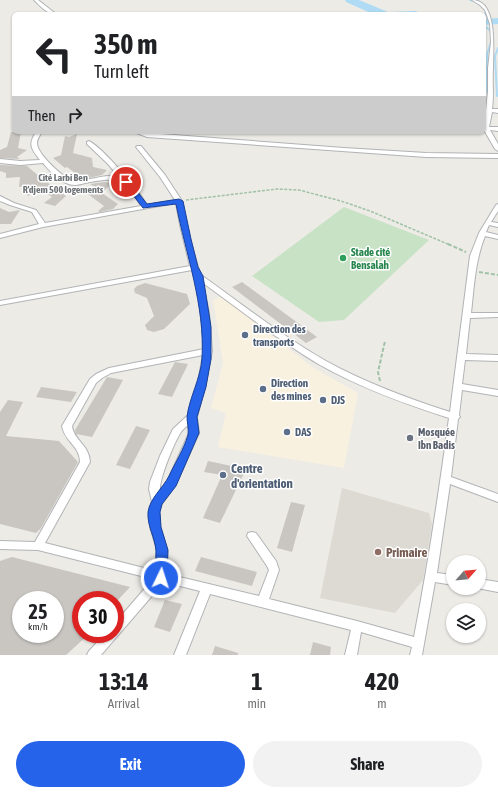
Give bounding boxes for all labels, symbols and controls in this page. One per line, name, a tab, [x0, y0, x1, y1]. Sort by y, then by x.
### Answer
icon: left	[28, 28, 80, 80]
text: 350 m	[94, 28, 157, 60]
text: Turn left	[94, 61, 149, 82]
icon: right	[64, 104, 86, 126]
text: Then	[28, 107, 56, 124]
pin	[109, 165, 143, 199]
icon: arrive	[115, 171, 137, 193]
district label: Cité Larbi Ben R'djem 500 logements	[23, 172, 104, 195]
place label: Stade cité Bensalah	[351, 246, 390, 271]
marker: Stade cité Bensalah	[338, 253, 348, 263]
place label: Direction des transports	[252, 323, 306, 348]
marker: Direction des transports	[240, 330, 250, 340]
place label: Direction des mines	[271, 377, 311, 402]
marker: Direction des mines	[258, 384, 268, 394]
place label: DJS	[331, 394, 345, 406]
marker: DJS	[318, 395, 328, 405]
place label: DAS	[295, 426, 312, 438]
place label: Mosquée Ibn Badis	[418, 426, 455, 451]
marker: DAS	[282, 427, 292, 437]
marker: Mosquée Ibn Badis	[405, 433, 415, 443]
place label: Centre d'orientation	[231, 461, 293, 491]
marker: Centre d'orientation	[218, 470, 228, 480]
place label: Primaire	[386, 545, 427, 560]
marker: Primaire	[373, 547, 383, 557]
north arrow	[446, 555, 486, 595]
map controls	[446, 555, 486, 643]
position arrow	[140, 557, 182, 599]
speed limit sign: 30	[72, 591, 124, 643]
text: 25	[29, 600, 47, 623]
button: layers	[446, 603, 486, 643]
text: km/h	[28, 621, 48, 632]
text: 13:14	[99, 668, 148, 695]
text: 1	[251, 668, 262, 695]
text: 420	[365, 668, 399, 695]
text: Arrival	[108, 696, 140, 711]
text: min	[247, 696, 266, 711]
text: m	[377, 696, 387, 711]
button: Exit	[16, 741, 245, 787]
button: Share	[253, 741, 482, 787]

